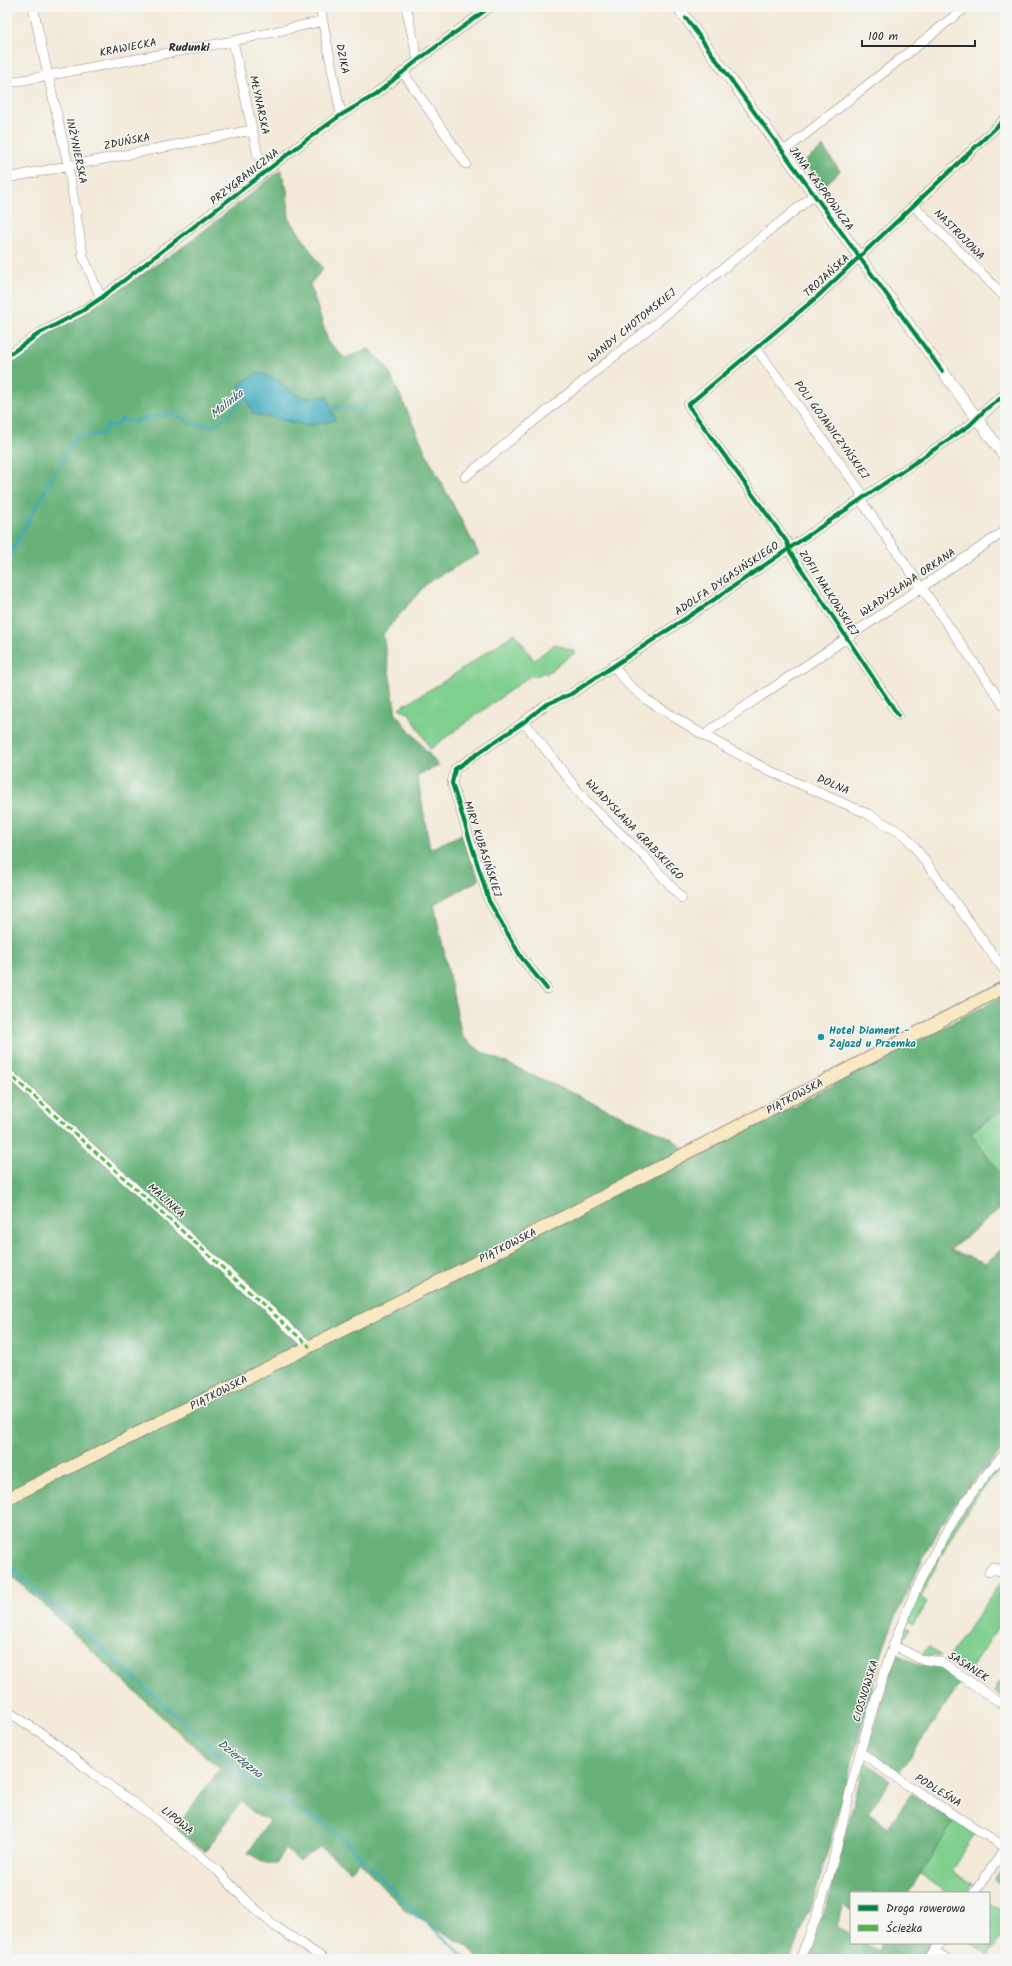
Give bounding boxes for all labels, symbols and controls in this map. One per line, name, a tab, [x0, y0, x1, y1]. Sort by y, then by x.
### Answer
scale bar	[862, 22, 975, 48]
text: 100 m	[868, 27, 899, 46]
street label: KRAWIECKA	[98, 34, 158, 62]
district label: Rudunki	[168, 38, 210, 57]
street label: DZIKA	[330, 42, 354, 76]
street label: MŁYNARSKA	[244, 74, 274, 137]
street label: INŻYNIERSKA	[60, 116, 92, 186]
street label: ZDUŃSKA	[102, 129, 152, 155]
street label: JANA KASPROWICZA	[784, 143, 858, 235]
street label: PRZYGRANICZNA	[206, 144, 284, 210]
street label: NASTROJOWA	[929, 205, 989, 265]
street label: TROJAŃSKA	[800, 250, 855, 302]
street label: WANDY CHOTOMSKIEJ	[584, 284, 681, 368]
street label: POLI GOJAWICZYŃSKIEJ	[789, 377, 874, 484]
water label: Malinka	[206, 384, 249, 424]
street label: ADOLFA DYGASIŃSKIEGO	[671, 537, 783, 621]
street label: WŁADYSŁAWA ORKANA	[856, 544, 960, 622]
street label: ZOFII NAŁKOWSKIEJ	[793, 546, 863, 640]
street label: DOLNA	[814, 770, 852, 800]
street label: WŁADYSŁAWA GRABSKIEGO	[581, 775, 687, 885]
street label: MIRY KUBASIŃSKIEJ	[458, 799, 506, 900]
place label: Hotel Diament - Zajazd u Przemka	[829, 1022, 916, 1053]
marker: Hotel Diament - Zajazd u Przemka	[816, 1032, 826, 1042]
street label: PIĄTKOWSKA	[763, 1074, 827, 1120]
street label: MALINKA	[143, 1179, 189, 1223]
street label: PIĄTKOWSKA	[476, 1224, 540, 1268]
street label: PIĄTKOWSKA	[187, 1371, 251, 1415]
street label: SASANEK	[944, 1647, 992, 1687]
street label: CIOSNOWSKA	[848, 1657, 884, 1724]
water label: Dzierżązna	[213, 1735, 268, 1784]
street label: PODLEŚNA	[911, 1770, 965, 1813]
street label: LIPOWA	[157, 1802, 197, 1840]
legend	[850, 1892, 990, 1944]
text: Droga rowerowa	[886, 1899, 966, 1918]
text: Ścieżka	[886, 1919, 923, 1938]

